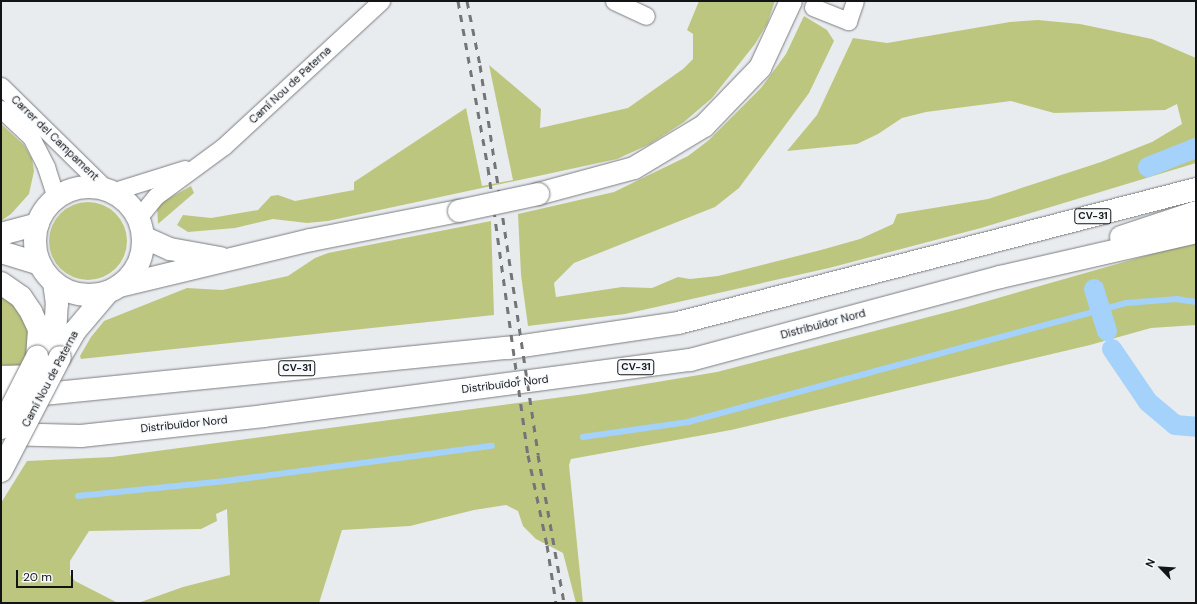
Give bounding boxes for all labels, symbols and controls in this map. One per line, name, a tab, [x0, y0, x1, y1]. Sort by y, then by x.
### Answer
street label: Camí Nou de Paterna	[246, 44, 334, 126]
street label: Carrer del Campament	[8, 93, 102, 183]
road number: CV-31	[1074, 208, 1112, 224]
street label: Distribuïdor Nord	[779, 306, 867, 342]
street label: Camí Nou de Paterna	[19, 329, 81, 429]
road number: CV-31	[617, 359, 655, 375]
road number: CV-31	[278, 360, 316, 376]
street label: Distribuïdor Nord	[461, 372, 549, 396]
street label: Distribuïdor Nord	[140, 413, 228, 435]
north arrow	[1141, 548, 1181, 588]
text: N	[1142, 556, 1158, 570]
scale bar	[18, 562, 75, 588]
text: 20 m	[23, 569, 52, 585]

